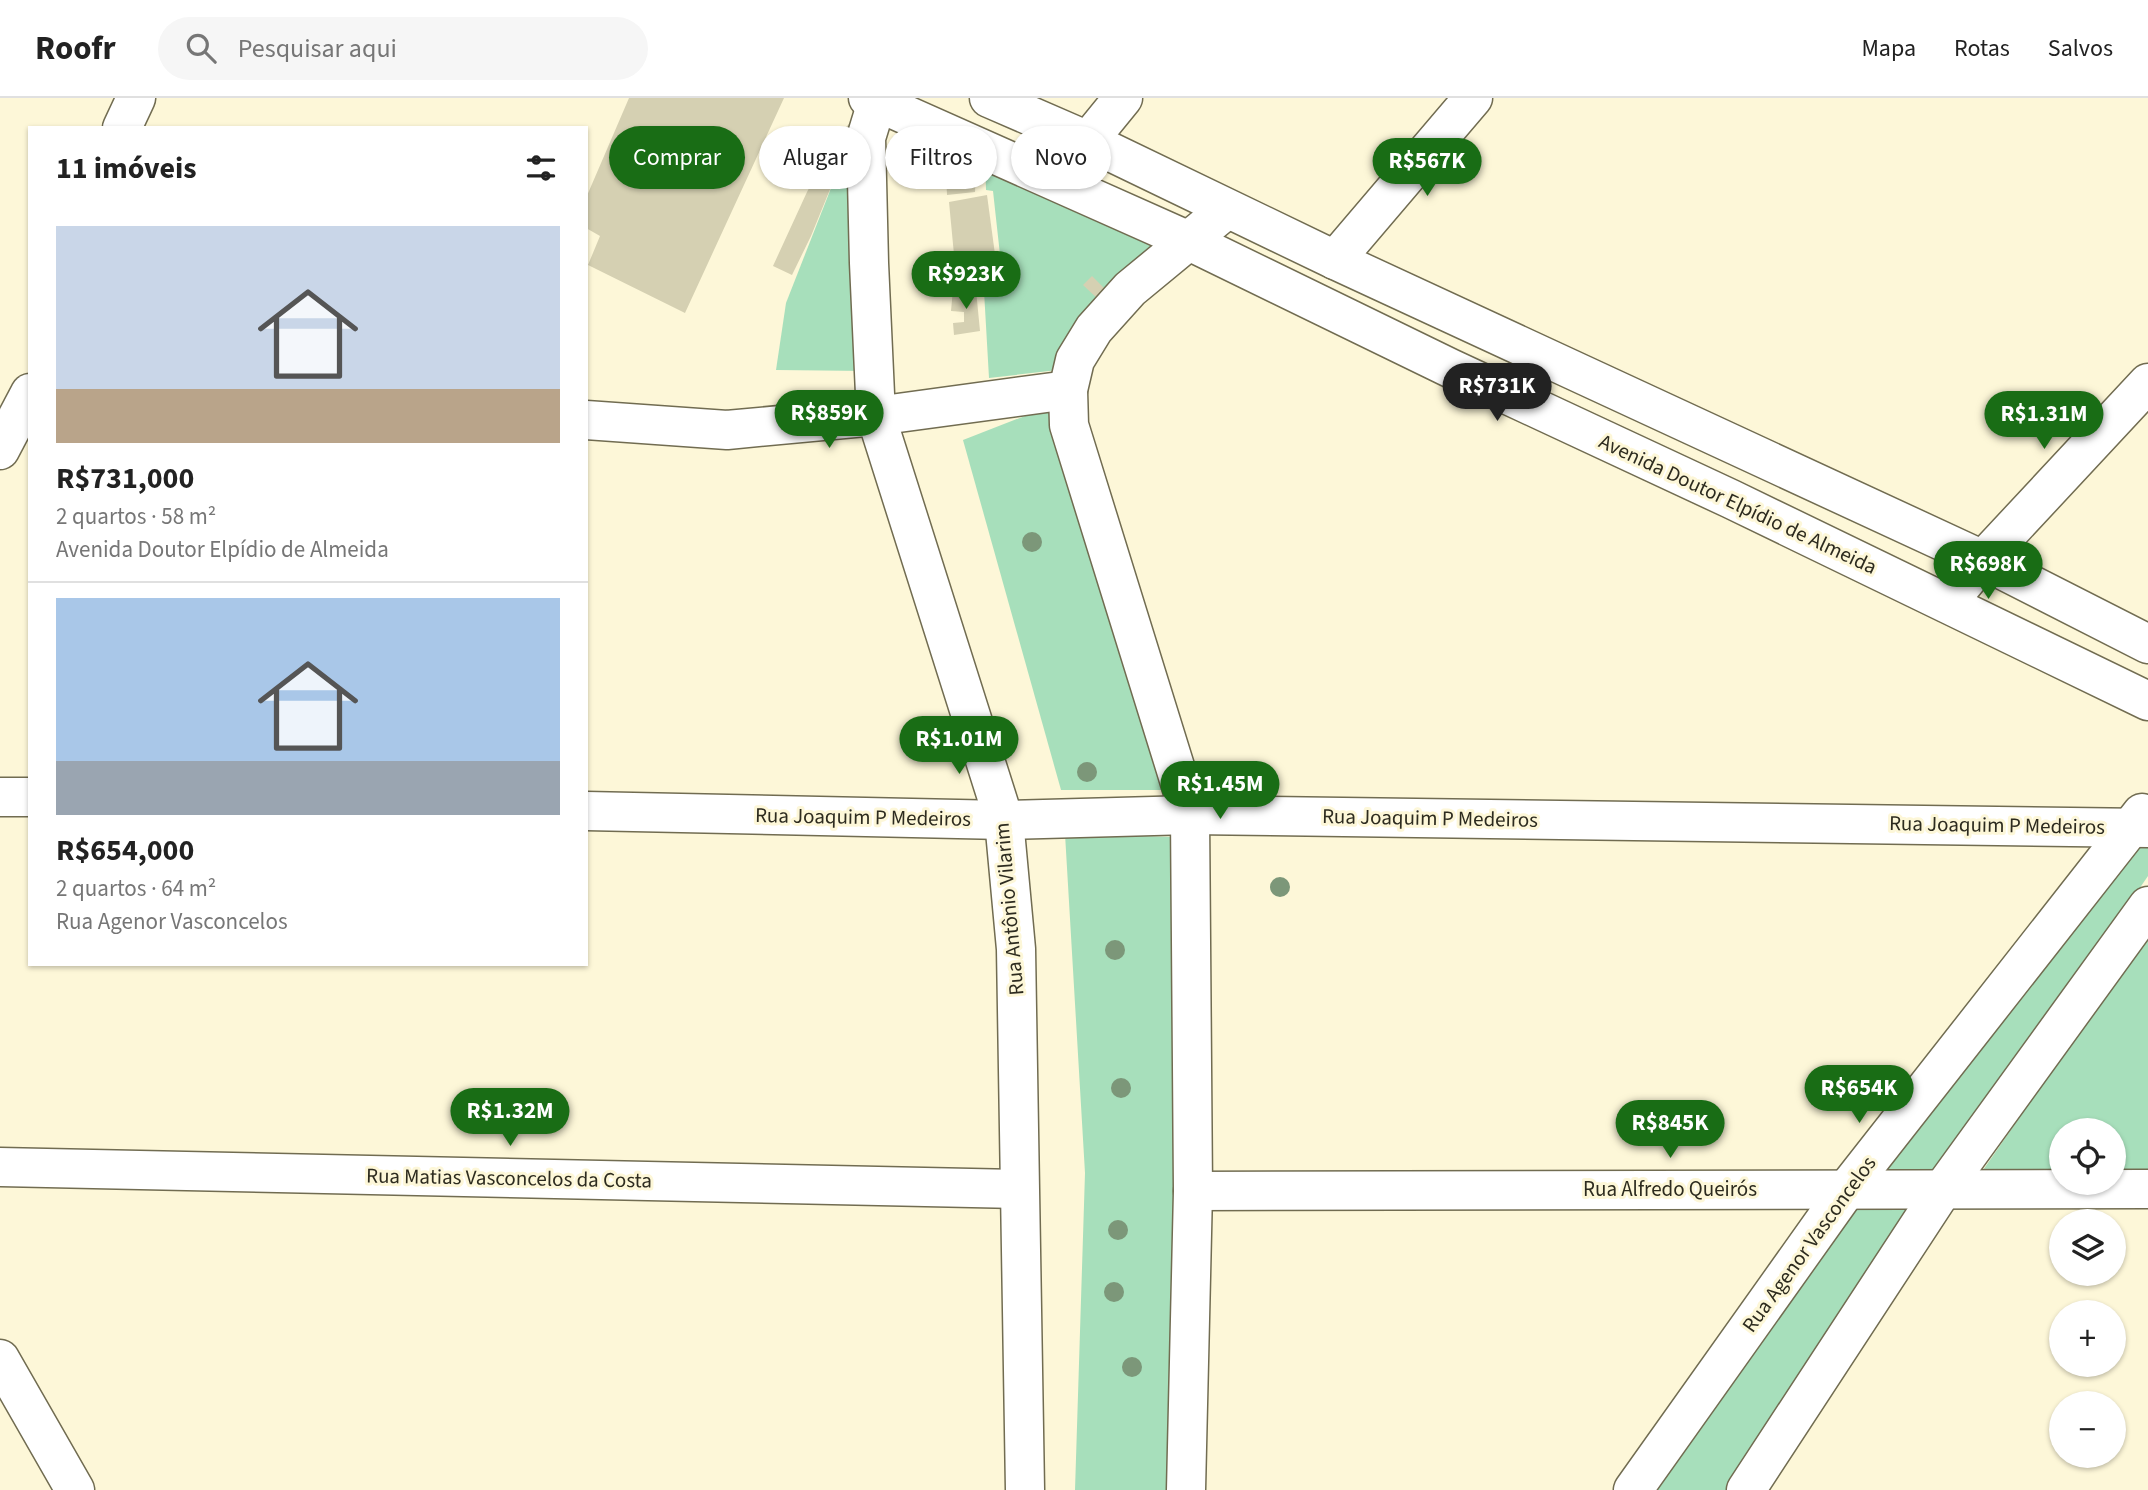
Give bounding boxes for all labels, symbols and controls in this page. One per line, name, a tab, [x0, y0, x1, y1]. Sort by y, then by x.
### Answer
search box	[158, 17, 648, 80]
text: Roofr	[35, 25, 116, 72]
icon: search	[182, 29, 220, 67]
text: Pesquisar aqui	[238, 30, 397, 67]
text: Mapa	[1861, 31, 1916, 66]
text: Rotas	[1954, 31, 2010, 66]
text: Salvos	[2048, 31, 2113, 66]
chip: Comprar	[609, 126, 745, 189]
chip: Alugar	[759, 126, 871, 189]
chip: Filtros	[885, 126, 997, 189]
chip: Novo	[1011, 126, 1111, 189]
pin: R$567K	[1370, 139, 1484, 198]
text: R$567K	[1389, 144, 1465, 177]
text: 11 imóveis	[56, 147, 197, 190]
icon: filters	[522, 149, 560, 187]
pin: R$923K	[909, 252, 1023, 311]
text: R$923K	[928, 257, 1004, 290]
icon: home	[245, 271, 371, 397]
pin: R$731K	[1440, 364, 1554, 423]
text: R$731K	[1459, 369, 1535, 402]
pin: R$859K	[772, 390, 886, 450]
pin: R$1.31M	[1979, 392, 2109, 451]
text: R$859K	[791, 396, 867, 429]
text: R$1.31M	[2000, 397, 2088, 430]
street label: Avenida Doutor Elpídio de Almeida	[1594, 426, 1882, 582]
text: R$731,000	[56, 457, 194, 500]
text: 2 quartos · 58 m²	[56, 500, 216, 533]
text: Avenida Doutor Elpídio de Almeida	[56, 533, 389, 566]
pin: R$698K	[1931, 542, 2045, 601]
text: R$698K	[1950, 547, 2026, 580]
icon: home	[245, 643, 371, 769]
pin: R$1.01M	[894, 716, 1024, 776]
text: R$1.01M	[915, 722, 1003, 755]
pin: R$1.45M	[1155, 762, 1285, 821]
text: R$1.45M	[1176, 767, 1264, 800]
street label: Rua Joaquim P Medeiros	[755, 800, 971, 834]
street label: Rua Joaquim P Medeiros	[1322, 801, 1538, 835]
street label: Rua Joaquim P Medeiros	[1889, 808, 2105, 842]
street label: Rua Antônio Vilarim	[987, 821, 1031, 997]
text: R$654,000	[56, 829, 194, 872]
text: 2 quartos · 64 m²	[56, 872, 216, 905]
text: Rua Agenor Vasconcelos	[56, 905, 288, 938]
pin: R$654K	[1802, 1066, 1916, 1125]
text: R$654K	[1821, 1071, 1897, 1104]
pin: R$1.32M	[445, 1088, 575, 1148]
text: R$1.32M	[466, 1094, 554, 1127]
pin: R$845K	[1613, 1100, 1727, 1160]
text: R$845K	[1632, 1106, 1708, 1139]
map controls	[2049, 1118, 2126, 1468]
button: locate	[2049, 1118, 2126, 1195]
street label: Rua Agenor Vasconcelos	[1735, 1150, 1883, 1338]
street label: Rua Matias Vasconcelos da Costa	[366, 1161, 652, 1195]
street label: Rua Alfredo Queirós	[1583, 1174, 1757, 1204]
button: layers	[2049, 1209, 2126, 1286]
button: +	[2049, 1300, 2126, 1377]
button: −	[2049, 1391, 2126, 1468]

